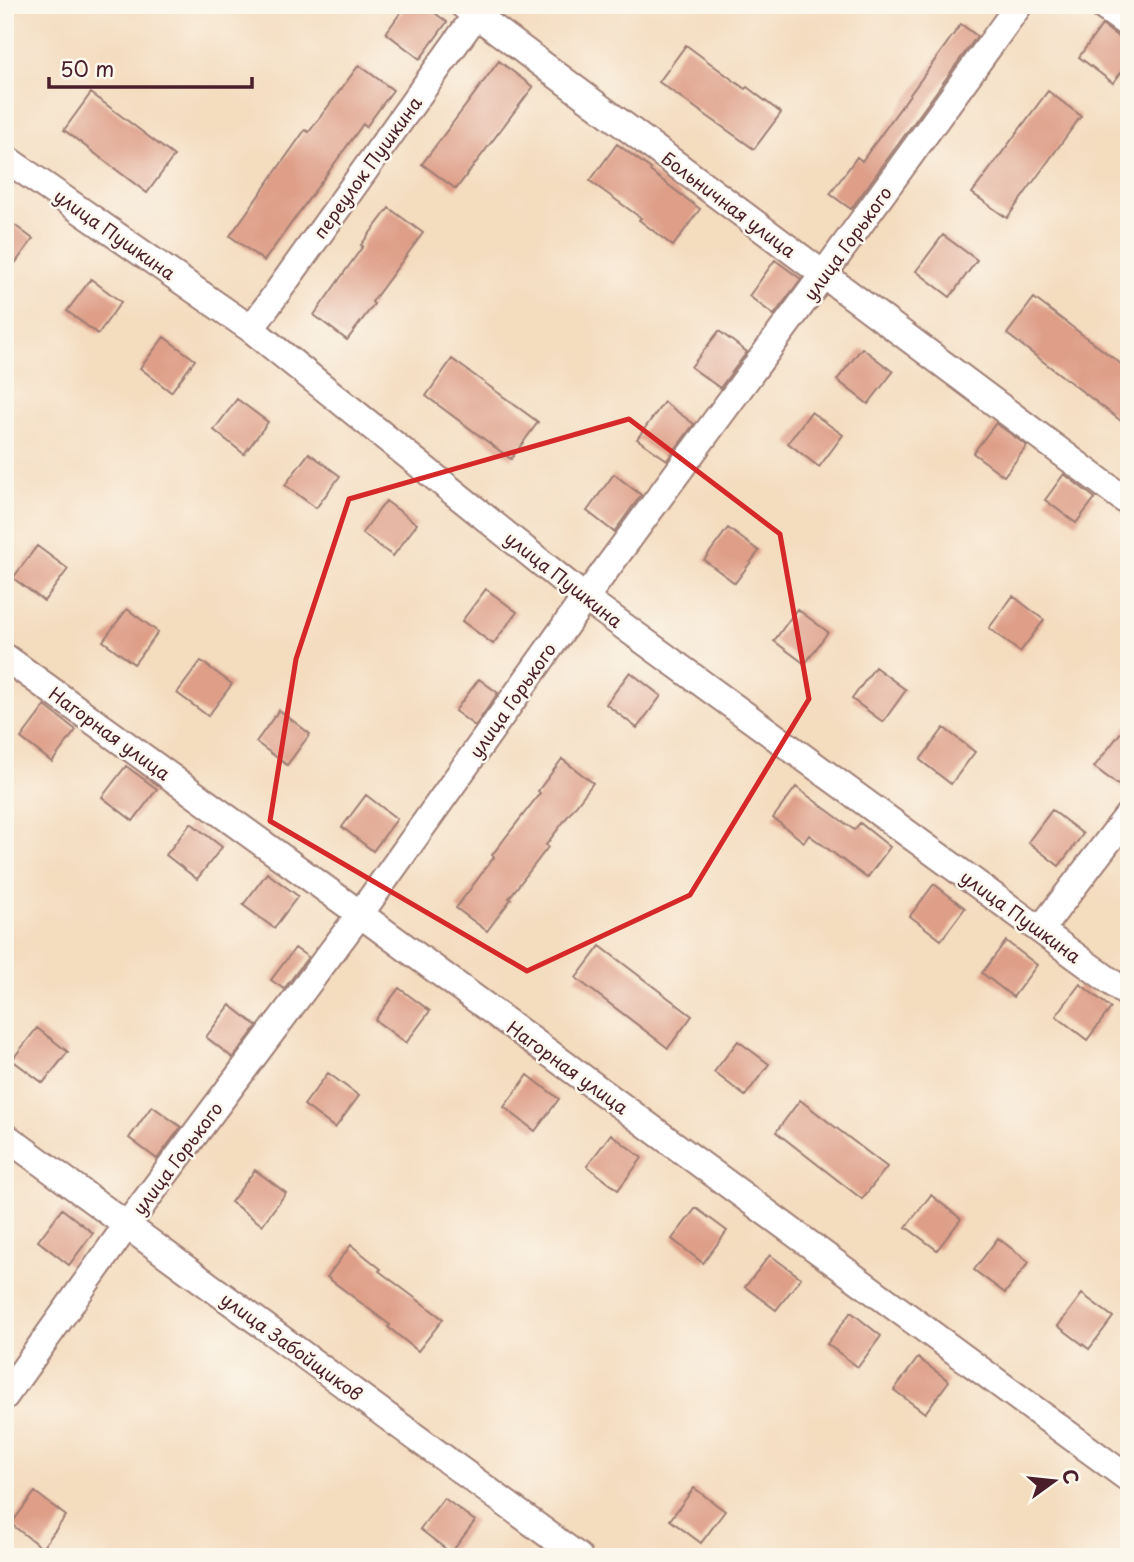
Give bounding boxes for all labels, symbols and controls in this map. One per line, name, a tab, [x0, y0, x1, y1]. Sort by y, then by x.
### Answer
scale bar	[49, 46, 252, 90]
text: 50 m	[60, 52, 114, 84]
street label: переулок Пушкина	[306, 90, 428, 244]
street label: Больничная улица	[656, 144, 802, 264]
street label: улица Горького	[796, 180, 898, 306]
street label: улица Пушкина	[49, 182, 182, 286]
street label: улица Пушкина	[499, 524, 629, 634]
street label: улица Горького	[462, 637, 562, 763]
street label: Нагорная улица	[44, 680, 177, 787]
street label: улица Пушкина	[955, 863, 1087, 969]
street label: Нагорная улица	[502, 1014, 635, 1121]
street label: улица Горького	[125, 1096, 229, 1220]
street label: улица Забойщиков	[215, 1285, 369, 1407]
north arrow	[1018, 1446, 1088, 1516]
text: С	[1056, 1466, 1087, 1487]

